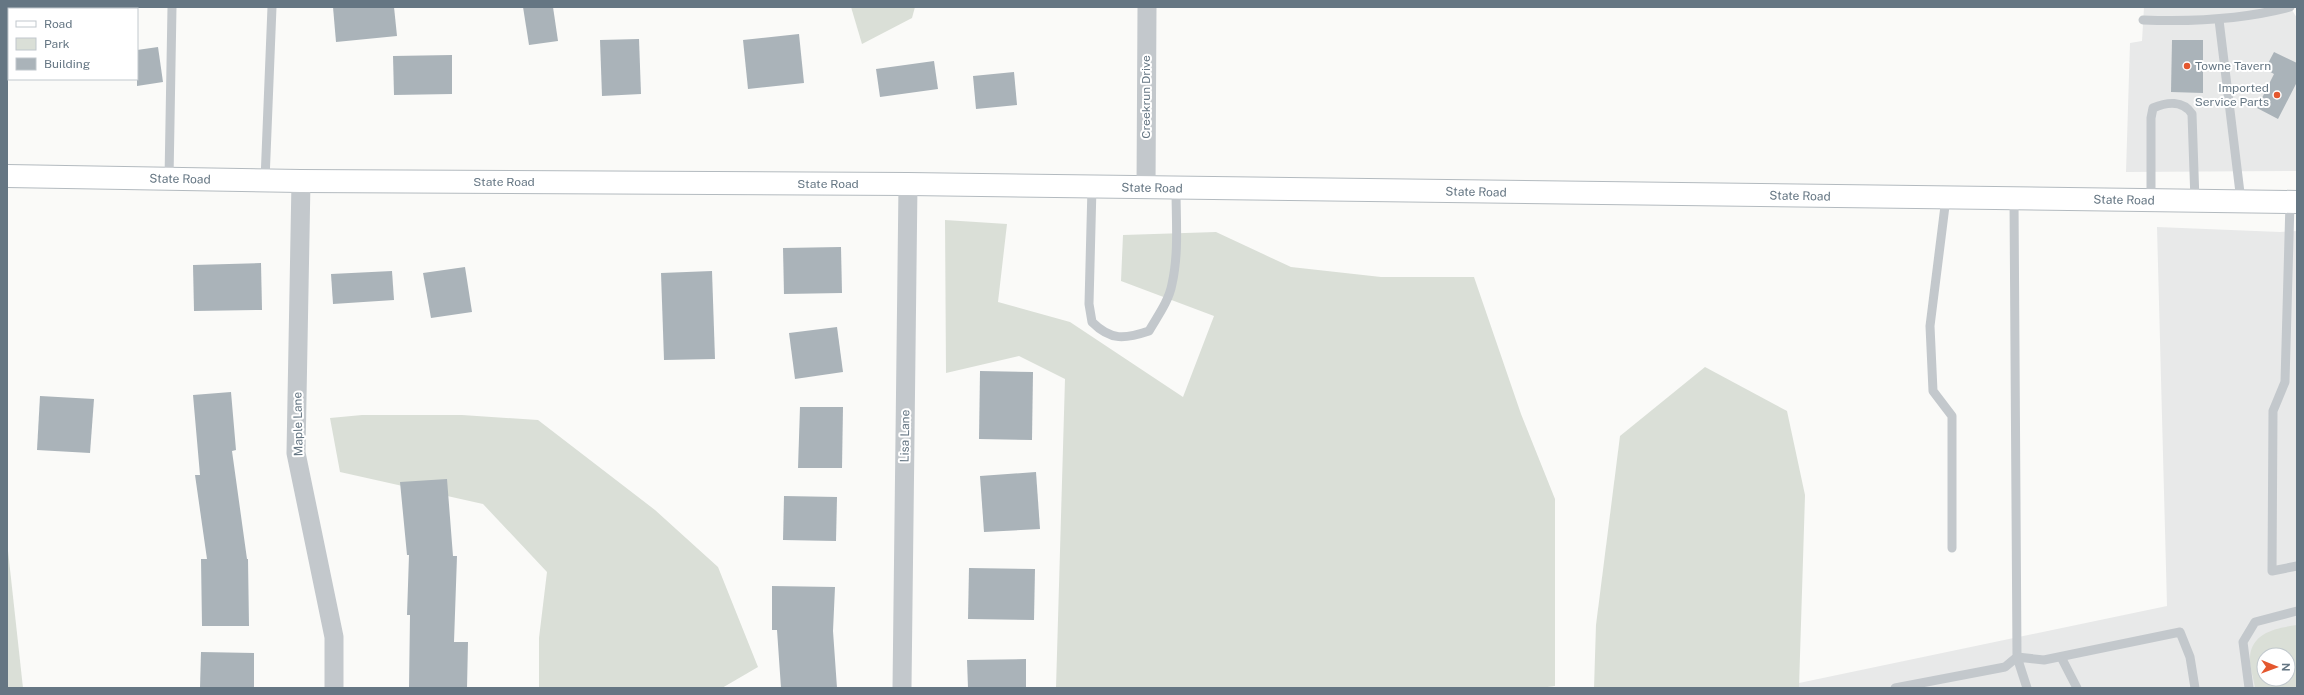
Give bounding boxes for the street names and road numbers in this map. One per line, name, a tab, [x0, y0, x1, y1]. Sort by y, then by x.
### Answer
street label: Creekrun Drive	[1139, 55, 1153, 139]
street label: State Road	[149, 171, 211, 187]
street label: State Road	[473, 175, 535, 189]
street label: State Road	[797, 177, 859, 191]
street label: State Road	[1121, 180, 1183, 196]
street label: State Road	[1445, 184, 1507, 200]
street label: State Road	[1769, 188, 1831, 204]
street label: State Road	[2093, 192, 2155, 208]
street label: Maple Lane	[290, 391, 306, 456]
street label: Lisa Lane	[898, 409, 912, 462]

